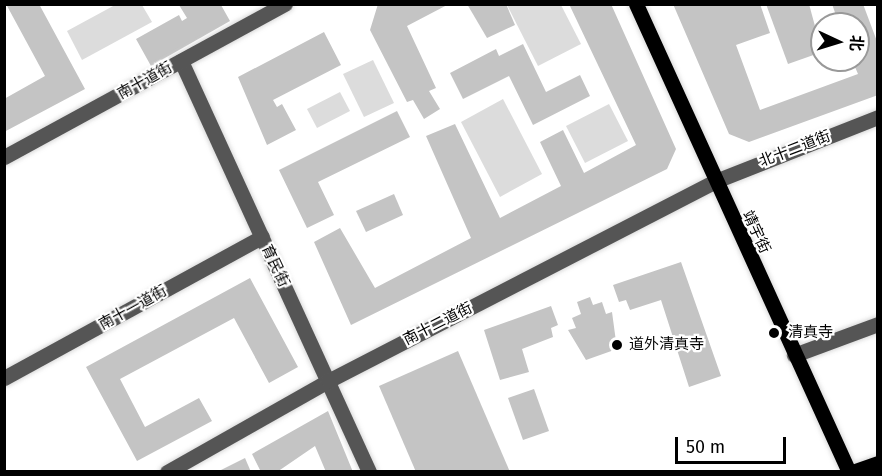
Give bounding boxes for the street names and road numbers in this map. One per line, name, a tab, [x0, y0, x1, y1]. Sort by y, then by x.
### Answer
street label: 南十道街	[114, 59, 176, 103]
street label: 北十二道街	[757, 127, 833, 171]
street label: 靖宇街	[738, 208, 774, 256]
street label: 育民街	[257, 242, 293, 290]
street label: 南十一道街	[96, 282, 170, 334]
street label: 南十二道街	[401, 299, 475, 349]

